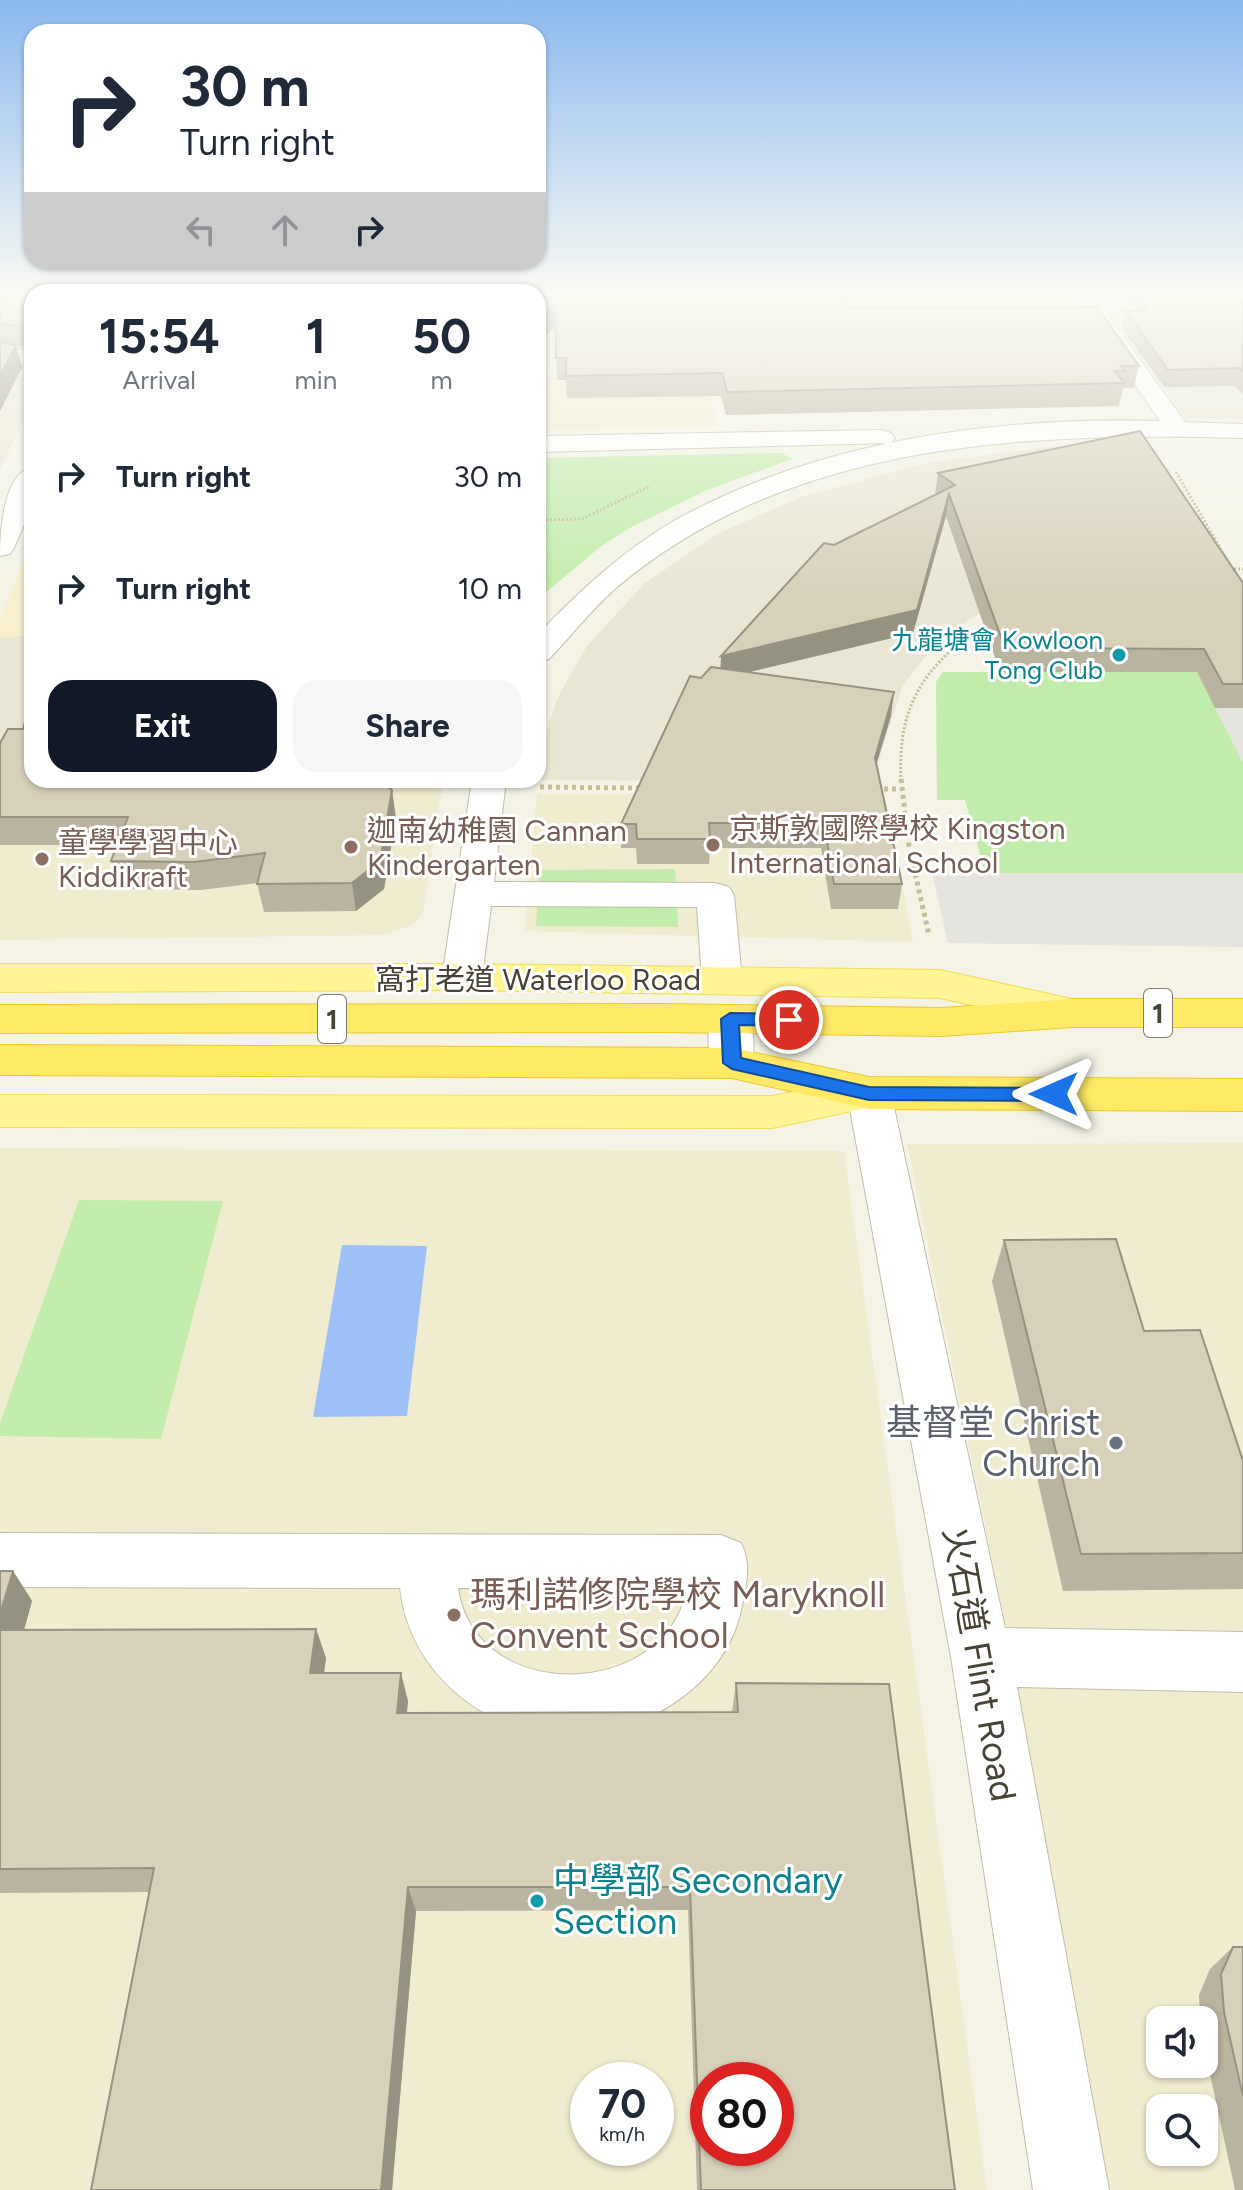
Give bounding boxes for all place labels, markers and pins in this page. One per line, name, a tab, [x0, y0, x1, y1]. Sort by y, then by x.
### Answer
place label: 九龍塘會 Kowloon Tong Club	[891, 624, 1103, 686]
marker: 九龍塘會 Kowloon Tong Club	[1110, 646, 1128, 664]
place label: 京斯敦國際學校 Kingston International School	[729, 810, 1065, 881]
place label: 迦南幼稚園 Cannan Kindergarten	[367, 812, 627, 883]
place label: 童學學習中心 Kiddikraft	[58, 824, 238, 895]
marker: 京斯敦國際學校 Kingston International School	[704, 836, 722, 854]
marker: 迦南幼稚園 Cannan Kindergarten	[342, 838, 360, 856]
marker: 童學學習中心 Kiddikraft	[33, 850, 51, 868]
pin	[755, 986, 823, 1054]
place label: 基督堂 Christ Church	[886, 1401, 1100, 1485]
marker: 基督堂 Christ Church	[1107, 1434, 1125, 1452]
place label: 瑪利諾修院學校 Maryknoll Convent School	[470, 1573, 885, 1657]
marker: 瑪利諾修院學校 Maryknoll Convent School	[445, 1606, 463, 1624]
place label: 中學部 Secondary Section	[553, 1859, 843, 1943]
marker: 中學部 Secondary Section	[528, 1892, 546, 1910]

